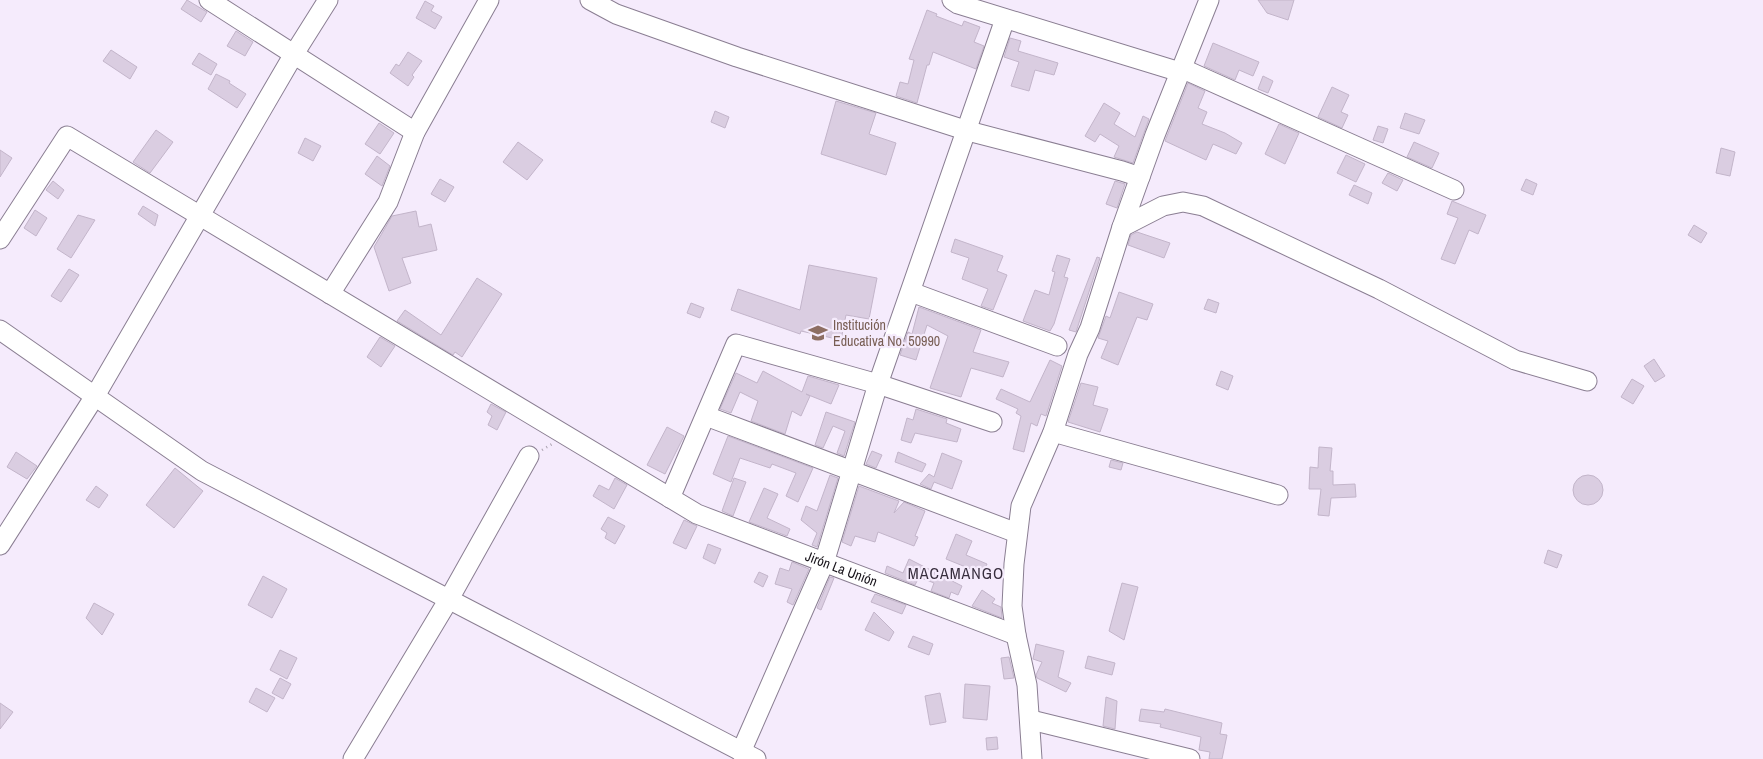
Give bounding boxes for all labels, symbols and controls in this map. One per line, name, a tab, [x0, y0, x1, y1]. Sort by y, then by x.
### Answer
place label: Institución Educativa No. 50990	[833, 316, 940, 350]
school or university icon: Institución Educativa No. 50990	[807, 322, 829, 344]
street label: Jirón La Unión	[803, 547, 880, 591]
district label: MACAMANGO	[908, 562, 1004, 584]

